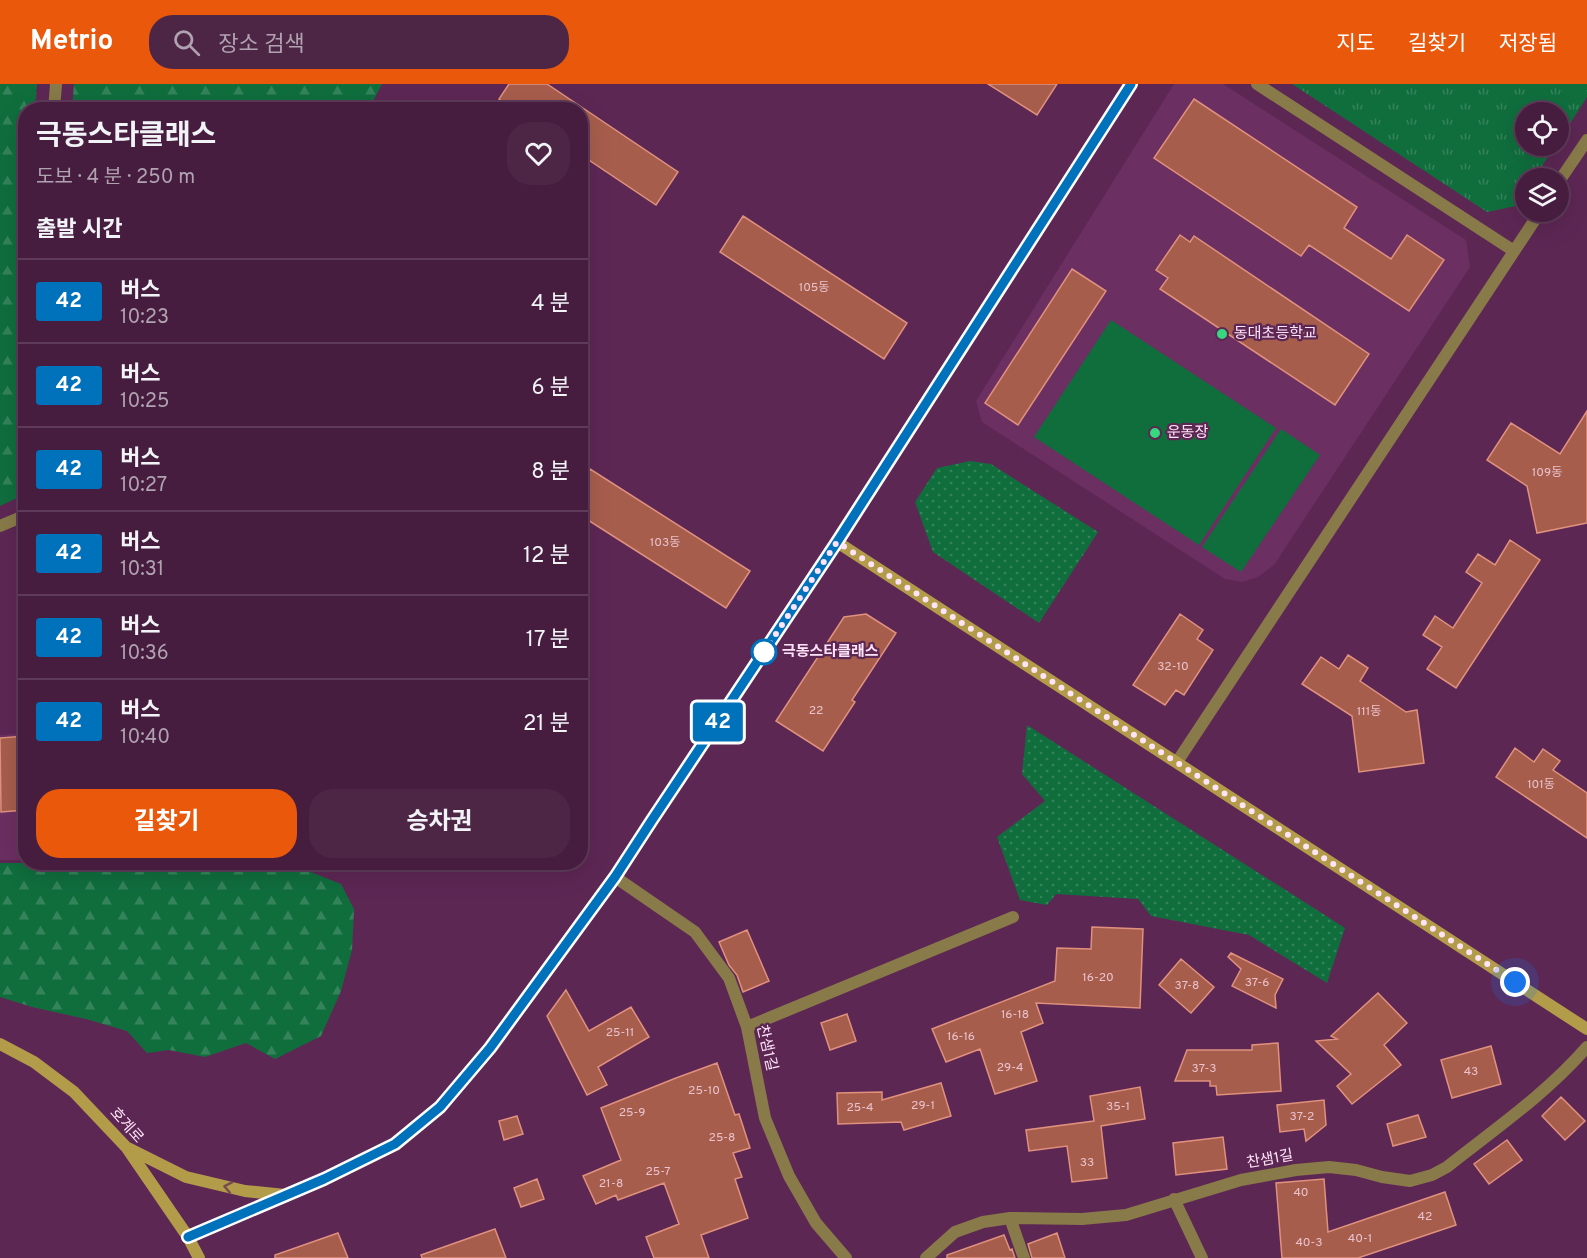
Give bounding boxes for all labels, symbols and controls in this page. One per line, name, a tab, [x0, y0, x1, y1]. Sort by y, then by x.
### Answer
search box	[149, 15, 569, 69]
text: Metrio	[30, 24, 113, 60]
icon: search	[170, 26, 203, 59]
text: 지도	[1336, 31, 1375, 58]
text: 길찾기	[1408, 31, 1466, 58]
text: 저장됨	[1499, 31, 1557, 58]
text: 장소 검색	[218, 32, 304, 59]
map controls	[1515, 102, 1569, 222]
button: locate	[1515, 102, 1569, 156]
text: 극동스타클래스	[36, 119, 216, 155]
button: heart	[507, 122, 570, 185]
text: 도보 · 4 분 · 250 m	[36, 165, 195, 191]
button: layers	[1515, 168, 1569, 222]
text: 출발 시간	[36, 217, 122, 244]
text: 버스	[120, 278, 160, 305]
house number: 105동	[799, 280, 829, 296]
text: 42	[56, 288, 82, 315]
text: 4 분	[531, 291, 570, 318]
text: 10:23	[120, 305, 169, 331]
place label: 동대초등학교	[1234, 324, 1317, 344]
marker: 동대초등학교	[1215, 327, 1229, 341]
text: 버스	[120, 362, 160, 389]
text: 42	[56, 372, 82, 399]
text: 6 분	[531, 375, 570, 402]
text: 10:25	[120, 389, 169, 415]
place label: 운동장	[1167, 424, 1209, 443]
marker: 운동장	[1148, 426, 1162, 440]
text: 버스	[120, 446, 160, 473]
text: 42	[56, 456, 82, 483]
text: 8 분	[531, 459, 570, 486]
house number: 109동	[1532, 465, 1562, 481]
text: 10:27	[120, 473, 167, 499]
text: 버스	[120, 530, 160, 557]
house number: 103동	[650, 535, 680, 551]
text: 42	[56, 540, 82, 567]
text: 12 분	[523, 543, 570, 570]
text: 10:31	[120, 557, 164, 583]
text: 버스	[120, 614, 160, 641]
text: 42	[56, 624, 82, 651]
text: 17 분	[526, 627, 570, 654]
marker: 극동스타클래스	[751, 639, 777, 665]
text: 10:36	[120, 641, 169, 667]
place label: 극동스타클래스	[782, 643, 879, 662]
house number: 32-10	[1157, 659, 1189, 675]
text: 버스	[120, 698, 160, 725]
line badge: 42	[691, 702, 745, 742]
house number: 22	[809, 703, 823, 719]
house number: 111동	[1357, 704, 1381, 720]
text: 42	[56, 708, 82, 735]
text: 42	[705, 709, 731, 736]
text: 21 분	[523, 711, 570, 738]
text: 10:40	[120, 725, 170, 751]
house number: 101동	[1527, 777, 1555, 793]
button: 길찾기	[36, 789, 297, 858]
button: 승차권	[309, 789, 570, 858]
your location	[1500, 967, 1530, 997]
house number: 16-20	[1082, 970, 1114, 986]
house number: 37-6	[1245, 975, 1269, 991]
house number: 37-8	[1175, 978, 1199, 994]
house number: 16-18	[1001, 1007, 1029, 1023]
street label: 찬샘1길	[751, 1023, 782, 1073]
house number: 25-11	[606, 1025, 634, 1041]
house number: 16-16	[947, 1029, 975, 1045]
house number: 29-4	[997, 1060, 1023, 1076]
house number: 37-3	[1192, 1061, 1216, 1077]
house number: 43	[1464, 1064, 1478, 1080]
house number: 25-10	[688, 1083, 720, 1099]
house number: 29-1	[911, 1098, 935, 1114]
house number: 35-1	[1106, 1099, 1130, 1115]
house number: 25-4	[846, 1100, 874, 1116]
street label: 호계로	[105, 1104, 147, 1148]
house number: 25-9	[619, 1105, 645, 1121]
house number: 37-2	[1290, 1109, 1314, 1125]
house number: 25-8	[709, 1130, 735, 1146]
street label: 찬샘1길	[1245, 1146, 1295, 1173]
house number: 33	[1080, 1155, 1094, 1171]
house number: 25-7	[645, 1164, 671, 1180]
house number: 21-8	[599, 1176, 623, 1192]
one-way arrow	[223, 1181, 233, 1194]
house number: 40	[1293, 1185, 1309, 1201]
house number: 42	[1418, 1209, 1432, 1225]
house number: 40-1	[1348, 1231, 1372, 1247]
house number: 40-3	[1295, 1235, 1323, 1251]

